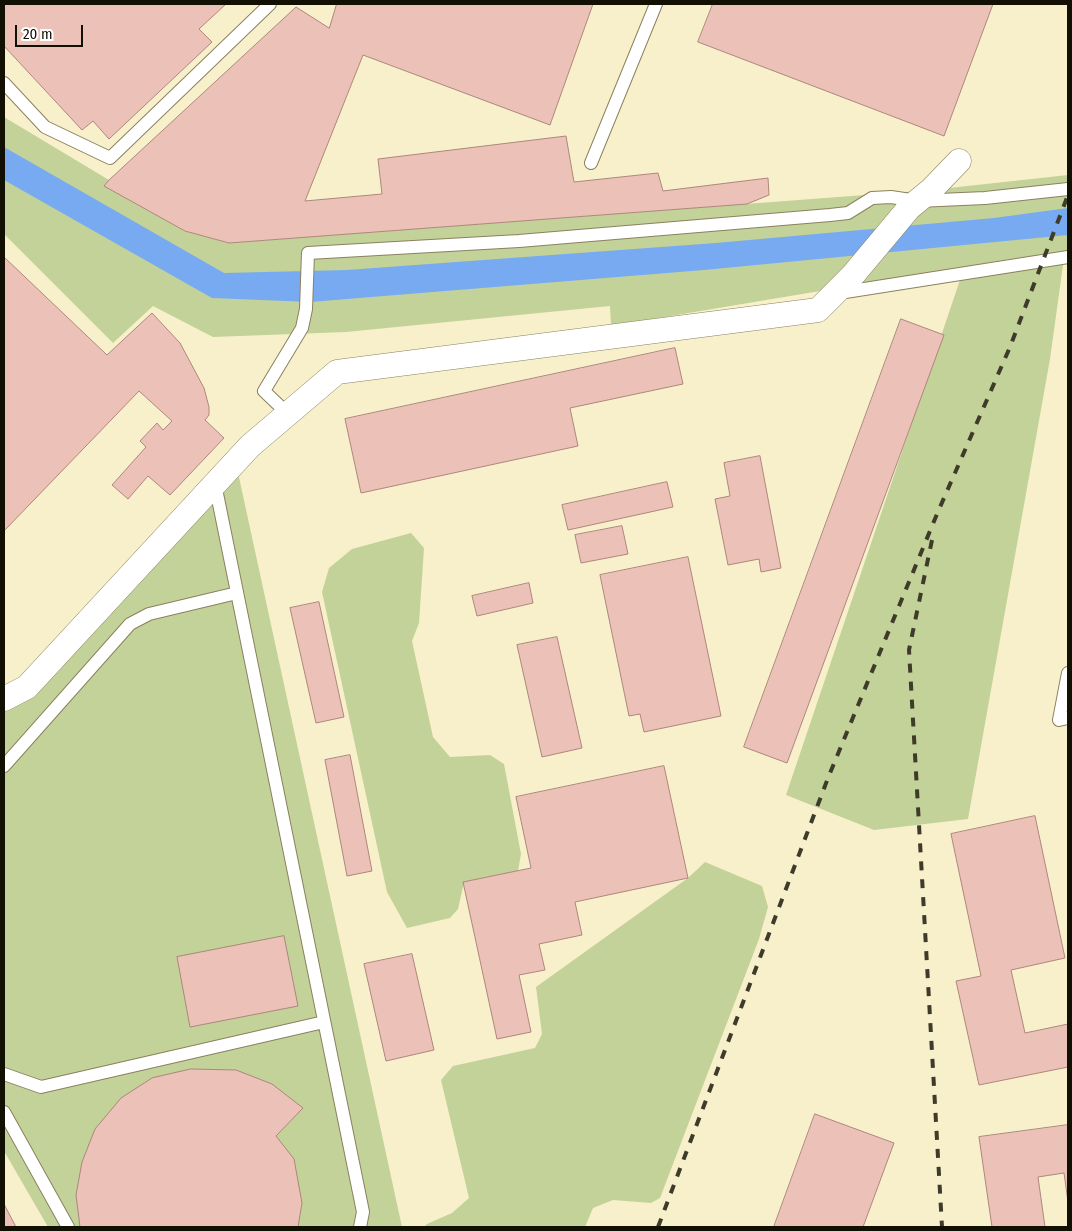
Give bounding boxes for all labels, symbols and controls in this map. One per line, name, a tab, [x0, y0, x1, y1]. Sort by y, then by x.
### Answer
scale bar	[18, 15, 85, 47]
text: 20 m	[23, 25, 53, 43]

